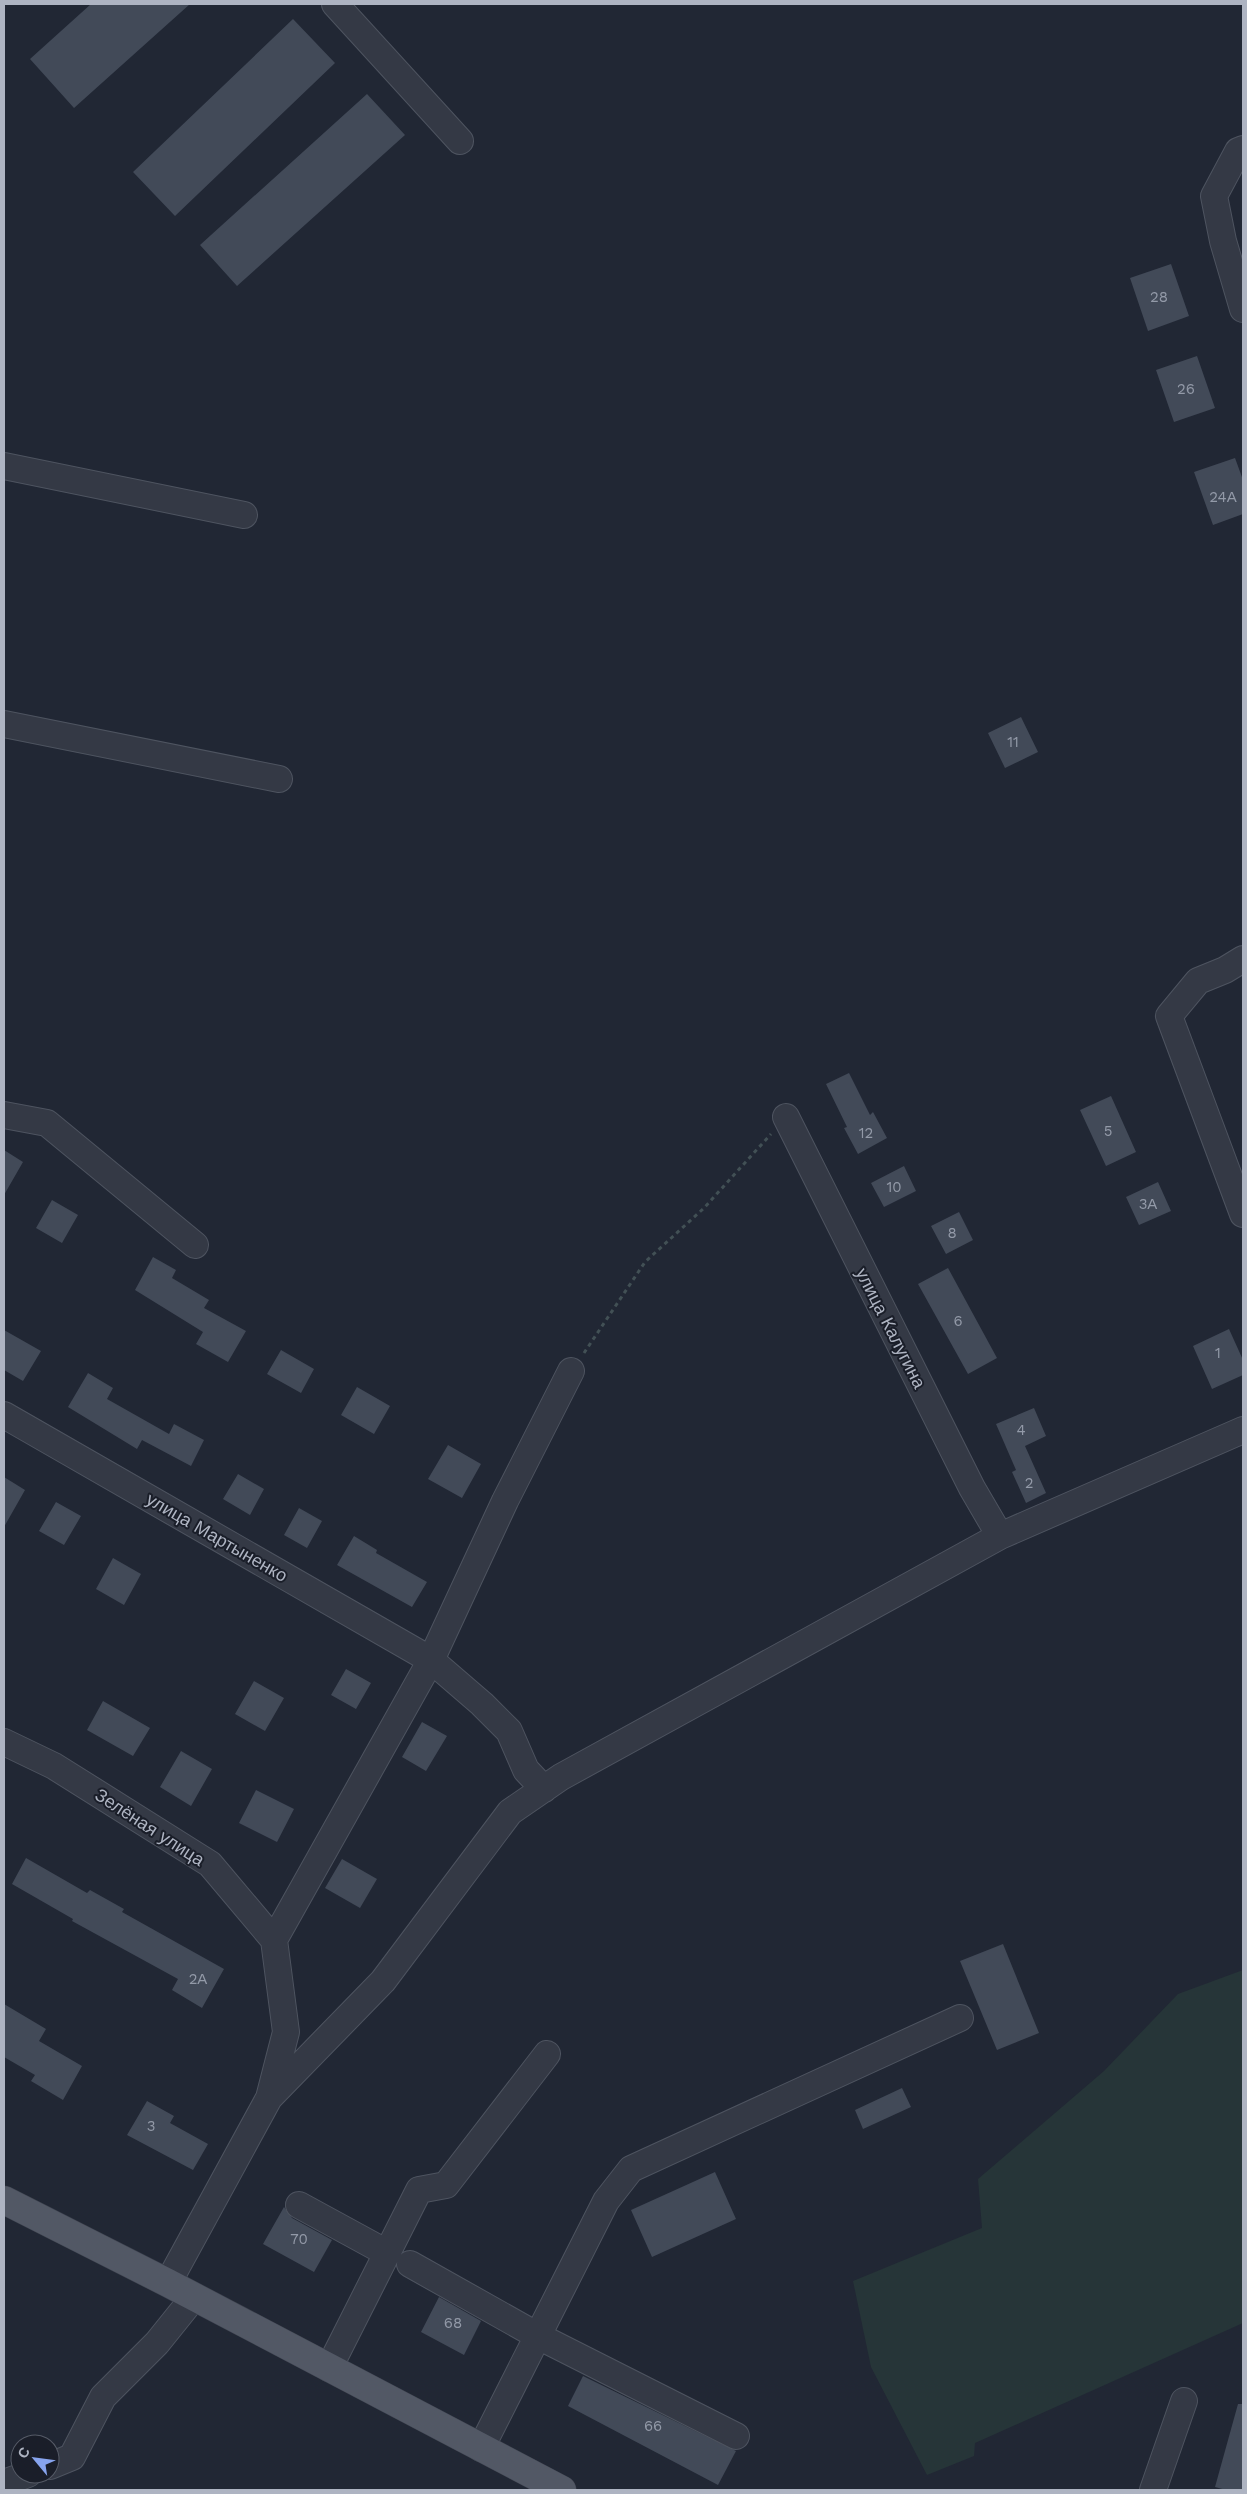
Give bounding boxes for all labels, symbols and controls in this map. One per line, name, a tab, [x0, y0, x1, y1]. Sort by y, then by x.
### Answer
house number: 28	[1150, 288, 1168, 306]
house number: 26	[1177, 380, 1195, 398]
house number: 24А	[1209, 488, 1237, 506]
house number: 11	[1007, 733, 1019, 751]
house number: 5	[1104, 1122, 1112, 1140]
house number: 12	[859, 1124, 873, 1142]
house number: 10	[886, 1178, 902, 1196]
house number: 3А	[1139, 1195, 1157, 1213]
house number: 8	[947, 1224, 957, 1242]
street label: улица Калугина	[852, 1264, 931, 1393]
house number: 6	[953, 1312, 963, 1330]
house number: 1	[1215, 1344, 1221, 1362]
house number: 4	[1016, 1421, 1026, 1439]
house number: 2	[1025, 1474, 1033, 1492]
street label: улица Мартыненко	[143, 1488, 291, 1586]
street label: Зелёная улица	[91, 1784, 209, 1871]
house number: 2А	[189, 1970, 207, 1988]
house number: 3	[147, 2117, 155, 2135]
house number: 70	[290, 2230, 308, 2248]
house number: 68	[444, 2314, 462, 2332]
house number: 66	[644, 2417, 662, 2435]
north arrow	[10, 2434, 60, 2484]
text: С	[14, 2444, 33, 2461]

